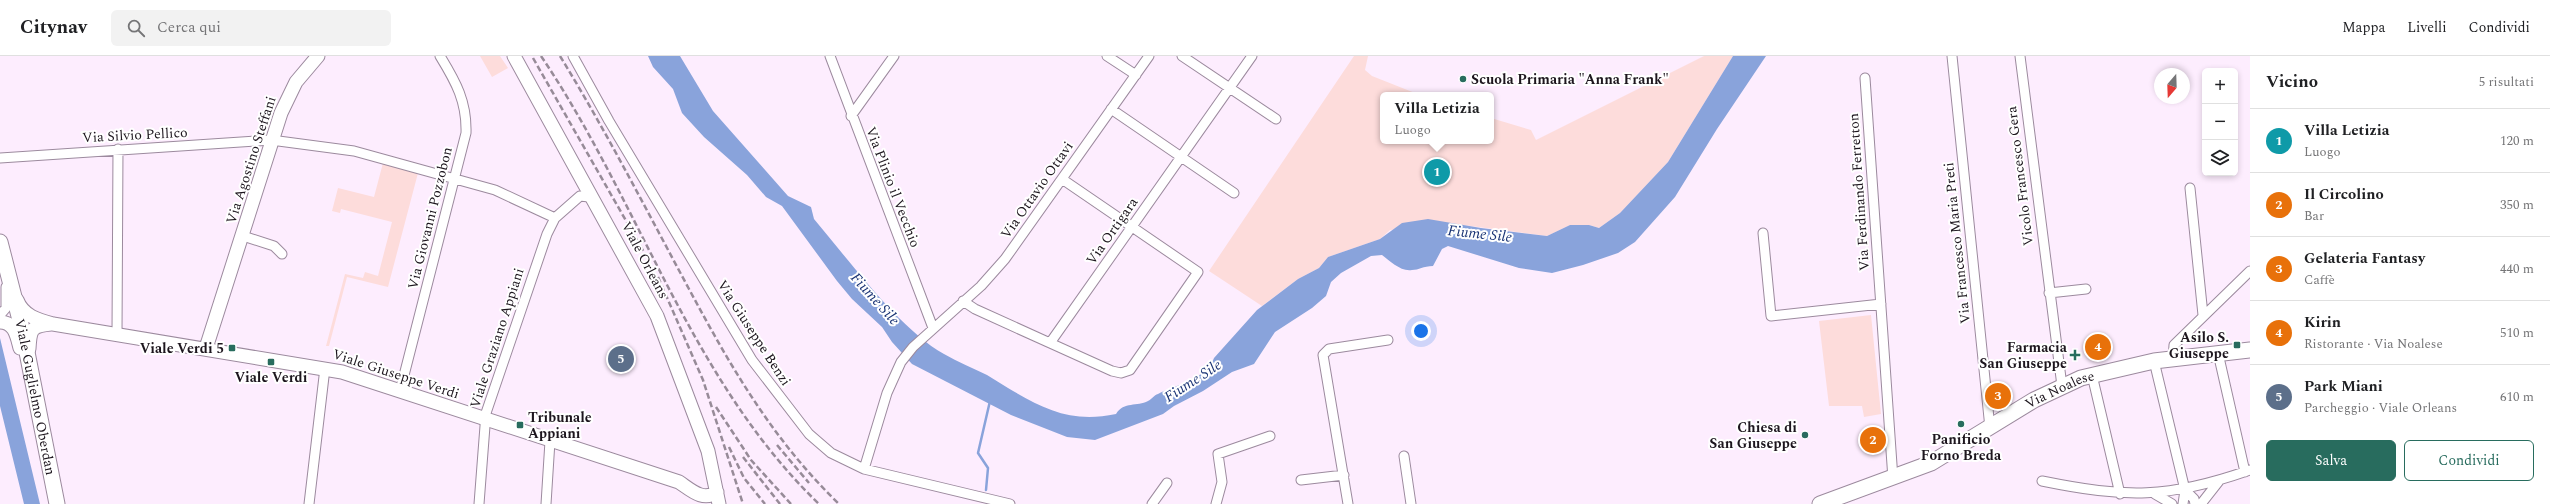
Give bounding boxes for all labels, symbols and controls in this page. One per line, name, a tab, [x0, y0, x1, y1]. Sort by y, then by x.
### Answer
search box	[111, 10, 391, 46]
text: Citynav	[20, 13, 87, 42]
text: Cerca qui	[157, 16, 221, 39]
icon: search	[125, 17, 147, 39]
text: Mappa	[2342, 17, 2385, 38]
text: Livelli	[2407, 17, 2447, 38]
text: Condividi	[2469, 17, 2530, 38]
north arrow	[2154, 68, 2190, 104]
map controls	[2202, 68, 2238, 176]
button: +	[2202, 68, 2238, 104]
place label: Scuola Primaria "Anna Frank"	[1471, 69, 1669, 90]
text: Vicino	[2266, 69, 2318, 95]
text: 5 risultati	[2479, 72, 2534, 92]
marker: Scuola Primaria "Anna Frank"	[1458, 74, 1468, 84]
popup	[1380, 92, 1494, 144]
street label: Via Agostino Steffani	[220, 94, 282, 226]
text: Villa Letizia	[1394, 97, 1480, 120]
button: −	[2202, 104, 2238, 140]
street label: Vicolo Francesco Gera	[2001, 105, 2039, 247]
street label: Via Ferdinando Ferretton	[1843, 112, 1875, 272]
text: Villa Letizia	[2304, 119, 2390, 142]
text: Luogo	[1394, 120, 1431, 140]
street label: Via Silvio Pellico	[82, 122, 188, 148]
street label: Via Plinio il Vecchio	[860, 124, 926, 250]
text: 1	[2275, 131, 2283, 151]
text: 120 m	[2500, 131, 2534, 151]
street label: Via Ottavio Ottavi	[996, 137, 1078, 243]
button: layers	[2202, 140, 2238, 176]
text: Luogo	[2304, 142, 2341, 162]
street label: Via Giovanni Pozzobon	[402, 145, 458, 291]
pin: 1	[1424, 157, 1450, 187]
street label: Via Francesco Maria Preti	[1938, 161, 1976, 325]
text: Il Circolino	[2304, 183, 2384, 206]
street label: Via Ortigara	[1081, 193, 1143, 269]
text: 2	[2275, 195, 2283, 215]
text: 350 m	[2500, 195, 2534, 215]
text: Bar	[2304, 206, 2324, 226]
street label: Viale Orleans	[616, 218, 674, 302]
water label: Fiume Sile	[1447, 219, 1514, 249]
text: Gelateria Fantasy	[2304, 247, 2425, 270]
text: 3	[2275, 259, 2283, 279]
text: 440 m	[2500, 259, 2534, 279]
street label: Viale Graziano Appiani	[464, 265, 530, 411]
water label: Fiume Sile	[845, 267, 905, 331]
text: Caffè	[2304, 270, 2335, 290]
street label: Via Giuseppe Benzi	[712, 276, 796, 390]
text: Kirin	[2304, 311, 2341, 334]
street label: Viale Guglielmo Oberdan	[10, 316, 62, 477]
your location	[1411, 321, 1431, 341]
text: 4	[2275, 323, 2283, 343]
text: 510 m	[2500, 323, 2534, 343]
place label: Asilo S. Giuseppe	[2169, 327, 2229, 364]
pin: 4	[2085, 332, 2111, 362]
text: Ristorante · Via Noalese	[2304, 334, 2443, 354]
place label: Farmacia San Giuseppe	[1979, 337, 2068, 374]
place label: Viale Verdi 5	[140, 338, 224, 359]
marker: Asilo S. Giuseppe	[2232, 340, 2242, 350]
marker: Viale Verdi 5	[227, 343, 237, 353]
street label: Viale Giuseppe Verdi	[330, 344, 462, 404]
pin: 5	[608, 344, 634, 374]
marker: Farmacia San Giuseppe	[2070, 350, 2080, 360]
water label: Fiume Sile	[1160, 354, 1227, 408]
marker: Viale Verdi	[266, 357, 276, 367]
street label: Via Noalese	[2021, 365, 2097, 414]
place label: Viale Verdi	[235, 367, 308, 388]
text: Park Miani	[2304, 375, 2383, 398]
pin: 3	[1985, 381, 2011, 411]
text: 5	[2275, 387, 2283, 407]
text: 610 m	[2500, 387, 2534, 407]
text: Parcheggio · Viale Orleans	[2304, 398, 2457, 418]
place label: Tribunale Appiani	[528, 407, 592, 444]
place label: Chiesa di San Giuseppe	[1709, 417, 1797, 454]
marker: Panificio Forno Breda	[1956, 419, 1966, 429]
marker: Tribunale Appiani	[515, 420, 525, 430]
pin: 2	[1860, 425, 1886, 455]
place label: Panificio Forno Breda	[1921, 429, 2002, 466]
marker: Chiesa di San Giuseppe	[1800, 430, 1810, 440]
button: Salva	[2266, 440, 2396, 481]
button: Condividi	[2404, 440, 2534, 481]

